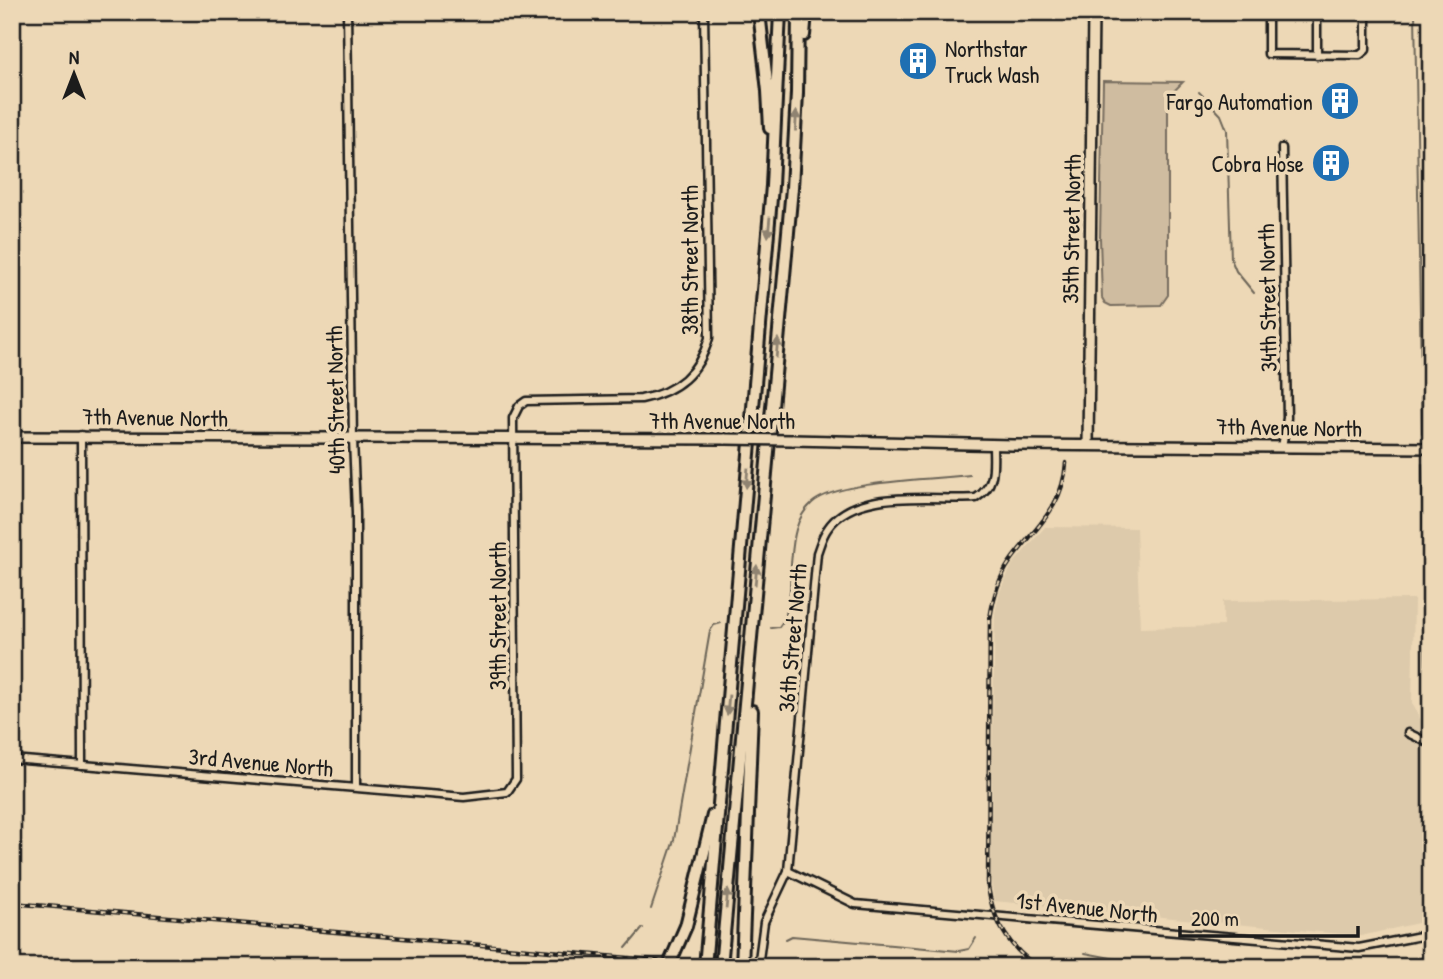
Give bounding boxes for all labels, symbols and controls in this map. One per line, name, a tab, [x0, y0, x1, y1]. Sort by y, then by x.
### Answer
place label: Northstar Truck Wash	[945, 33, 1040, 90]
north arrow	[38, 38, 108, 108]
building icon: Northstar Truck Wash	[897, 40, 939, 82]
text: N	[69, 44, 79, 70]
building icon: Fargo Automation	[1319, 80, 1361, 122]
place label: Fargo Automation	[1166, 86, 1313, 117]
one-way arrow	[790, 110, 801, 132]
building icon: Cobra Hose	[1310, 142, 1352, 184]
place label: Cobra Hose	[1211, 148, 1304, 179]
street label: 35th Street North	[1054, 154, 1088, 304]
street label: 38th Street North	[674, 185, 705, 335]
one-way arrow	[763, 216, 774, 238]
street label: 34th Street North	[1250, 223, 1284, 373]
street label: 40th Street North	[318, 325, 352, 475]
one-way arrow	[771, 337, 782, 359]
street label: 7th Avenue North	[82, 400, 228, 434]
street label: 7th Avenue North	[649, 405, 795, 436]
street label: 7th Avenue North	[1216, 410, 1362, 444]
one-way arrow	[742, 467, 753, 489]
street label: 39th Street North	[482, 541, 513, 690]
street label: 36th Street North	[770, 562, 814, 714]
one-way arrow	[751, 563, 762, 585]
one-way arrow	[722, 694, 733, 716]
street label: 3rd Avenue North	[187, 740, 335, 784]
street label: 1st Avenue North	[1015, 884, 1160, 930]
one-way arrow	[722, 888, 733, 910]
scale bar	[1180, 895, 1359, 939]
text: 200 m	[1191, 904, 1239, 933]

